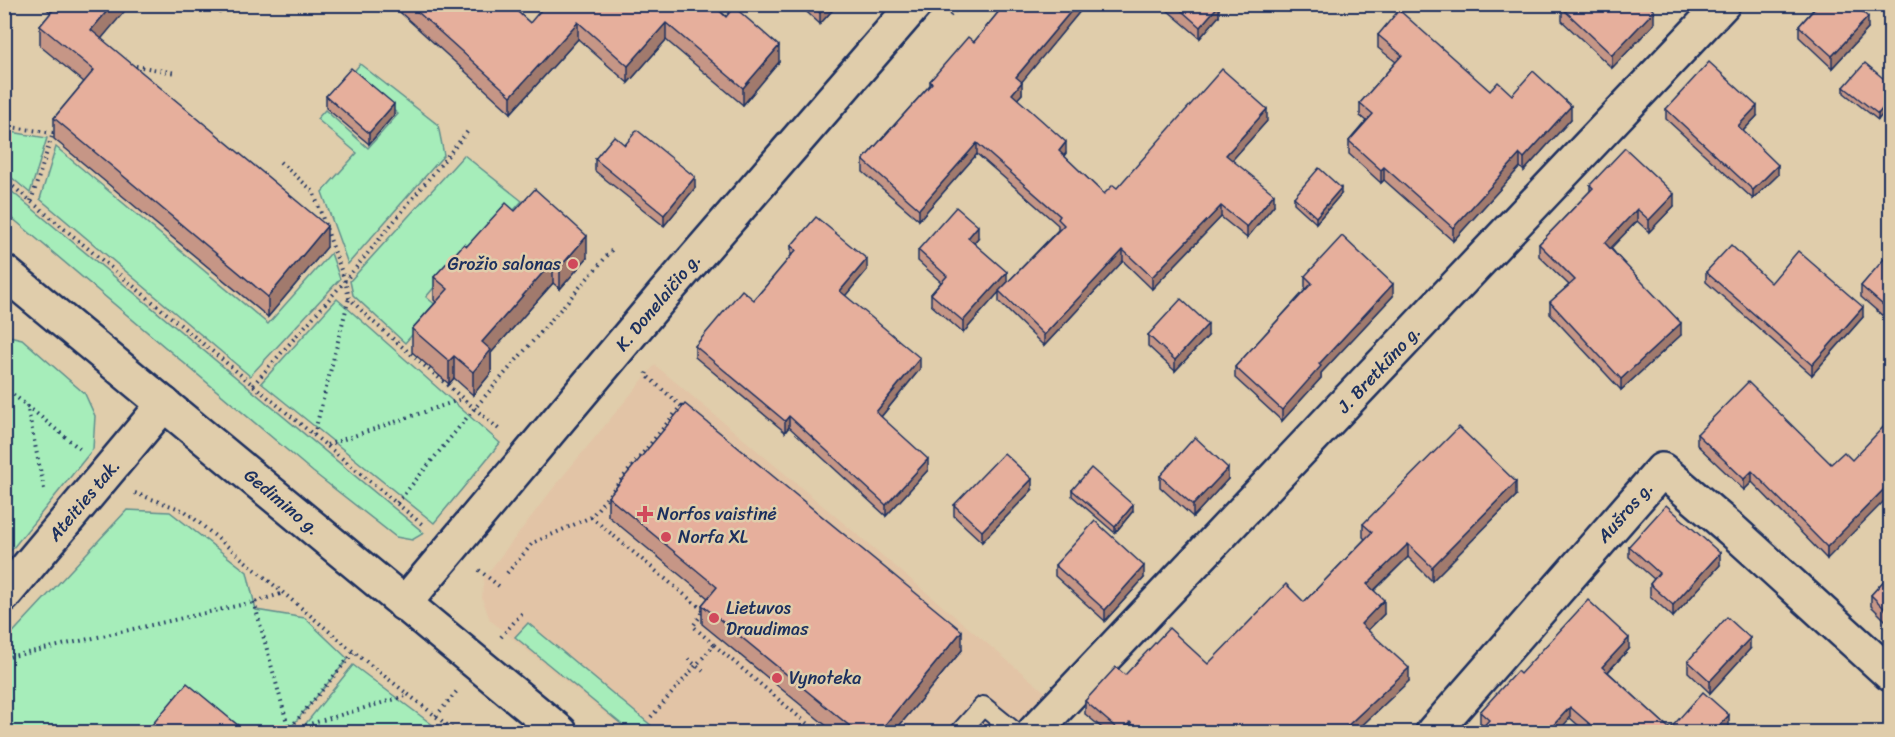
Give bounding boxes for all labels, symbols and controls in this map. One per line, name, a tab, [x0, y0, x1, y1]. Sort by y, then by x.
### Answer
street label: K. Donelaičio g.	[607, 245, 709, 359]
place label: Grožio salonas	[448, 248, 562, 280]
marker: Grožio salonas	[566, 257, 580, 271]
street label: J. Bretkūno g.	[1328, 317, 1429, 422]
street label: Ateities tak.	[39, 451, 128, 549]
street label: Gedimino g.	[237, 460, 327, 544]
street label: Aušros g.	[1588, 474, 1661, 551]
place label: Norfos vaistinė	[657, 498, 777, 530]
marker: Norfos vaistinė	[638, 507, 652, 521]
place label: Norfa XL	[678, 521, 749, 553]
marker: Norfa XL	[659, 530, 673, 544]
place label: Lietuvos Draudimas	[726, 592, 809, 645]
marker: Lietuvos Draudimas	[707, 611, 721, 625]
place label: Vynoteka	[789, 662, 861, 694]
marker: Vynoteka	[770, 671, 784, 685]

